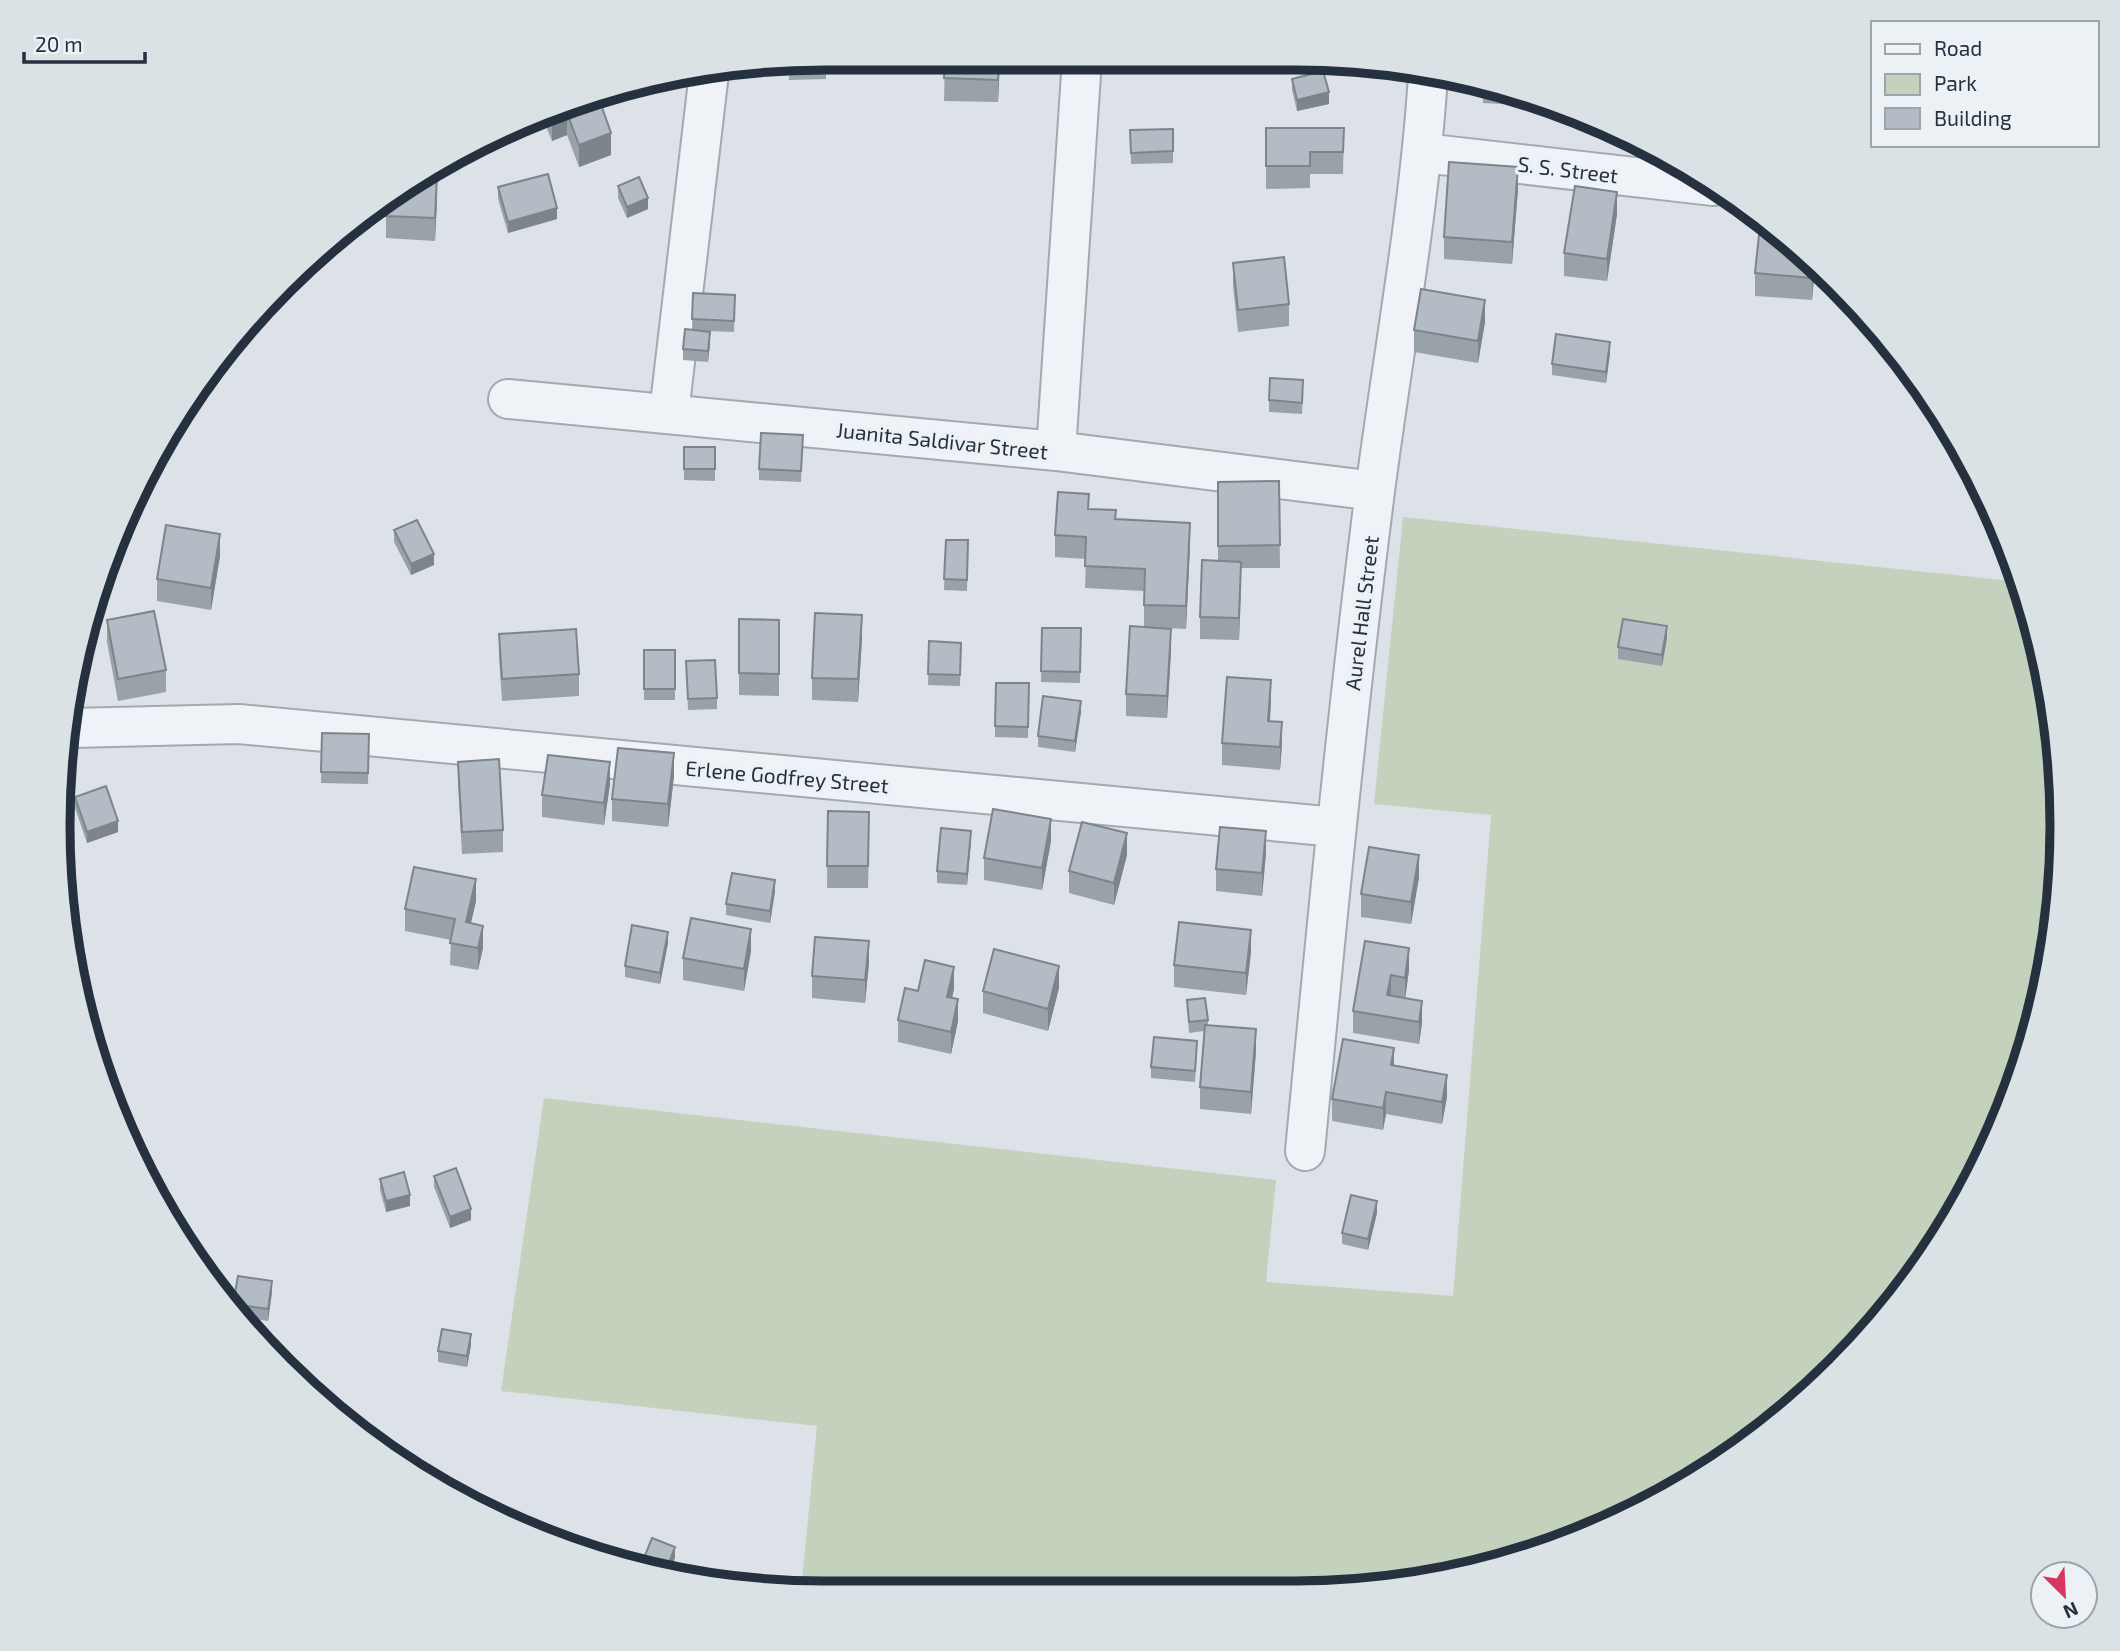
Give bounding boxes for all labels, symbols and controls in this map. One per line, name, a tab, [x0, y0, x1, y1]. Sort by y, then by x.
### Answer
scale bar	[24, 21, 145, 65]
legend	[1871, 21, 2099, 147]
text: 20 m	[35, 31, 83, 56]
text: Road	[1934, 35, 1982, 60]
text: Park	[1934, 70, 1977, 95]
text: Building	[1934, 105, 2012, 130]
street label: S. S. Street	[1516, 150, 1620, 188]
street label: Juanita Saldivar Street	[835, 416, 1049, 464]
street label: Aurel Hall Street	[1339, 534, 1383, 692]
street label: Erlene Godfrey Street	[684, 755, 890, 797]
north arrow	[2029, 1560, 2099, 1630]
text: N	[2060, 1598, 2082, 1624]

